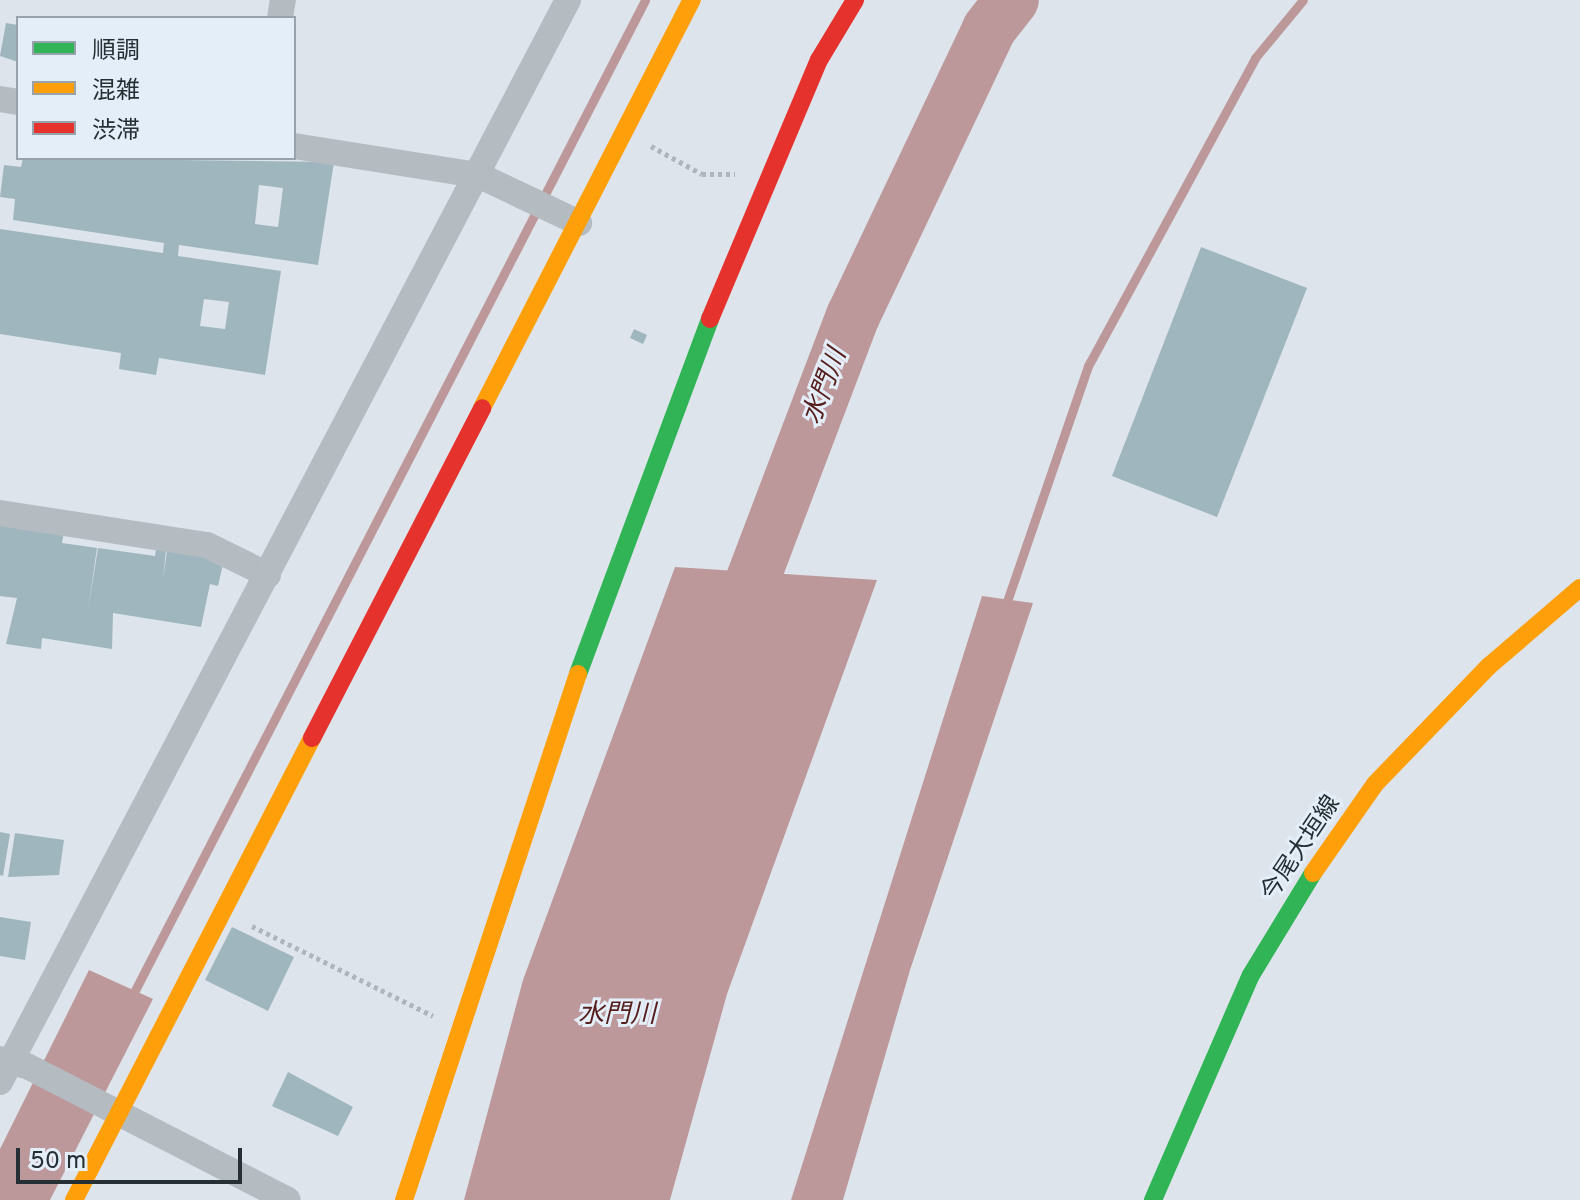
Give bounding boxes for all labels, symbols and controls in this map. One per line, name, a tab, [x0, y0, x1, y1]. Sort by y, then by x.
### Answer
legend	[16, 16, 296, 160]
text: 順調	[92, 37, 140, 67]
text: 混雑	[92, 77, 140, 107]
text: 渋滞	[92, 117, 140, 147]
water label: 水門川	[797, 345, 855, 429]
street label: 今尾大垣線	[1257, 791, 1347, 907]
water label: 水門川	[578, 1000, 656, 1032]
scale bar	[20, 1132, 246, 1182]
text: 50 m	[30, 1147, 86, 1177]

